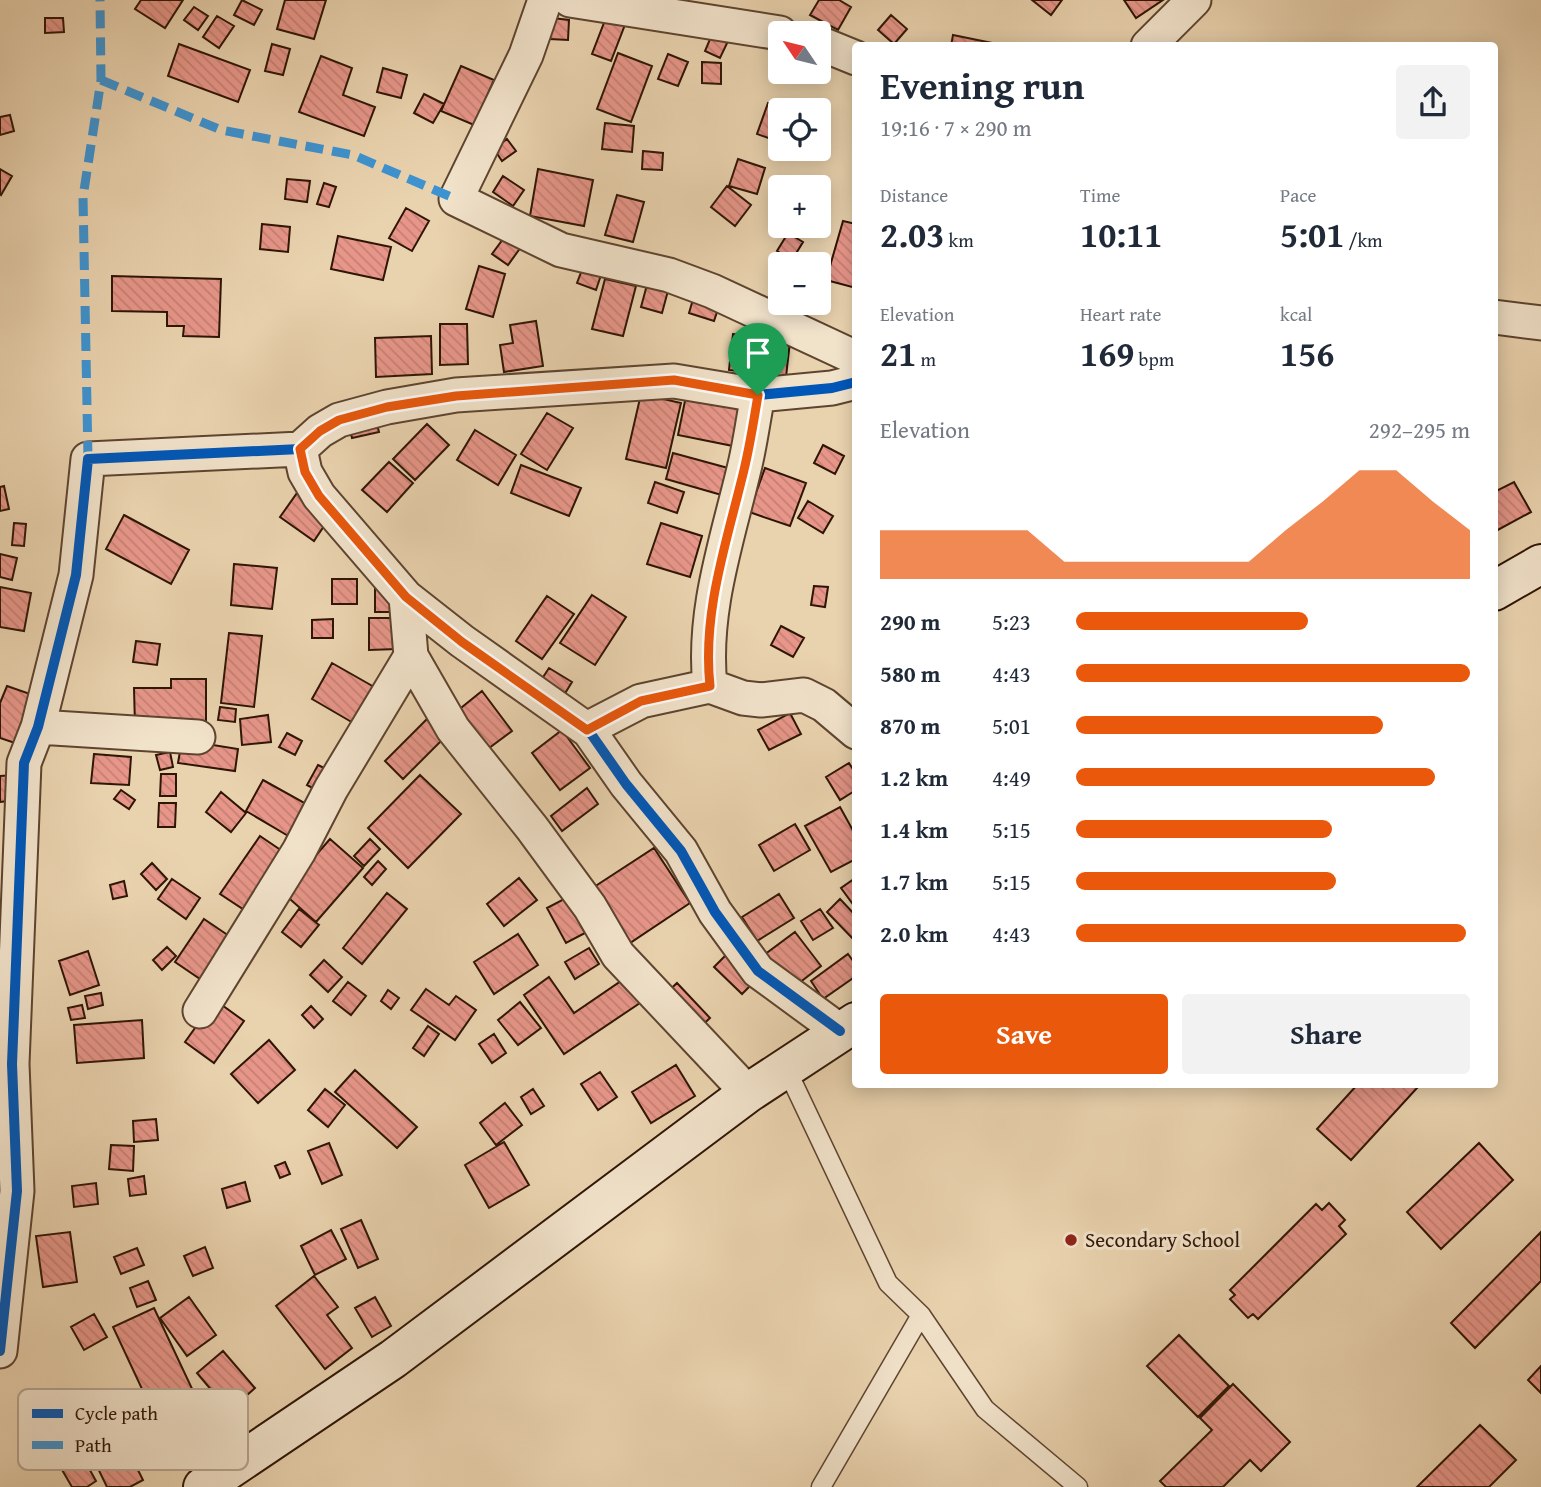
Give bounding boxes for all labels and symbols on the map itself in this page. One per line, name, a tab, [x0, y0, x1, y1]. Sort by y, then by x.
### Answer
north arrow	[768, 21, 831, 84]
pin	[728, 323, 788, 395]
place label: Secondary School	[1085, 1224, 1240, 1255]
marker: Secondary School	[1063, 1232, 1079, 1248]
legend	[18, 1389, 248, 1470]
text: Cycle path	[75, 1399, 158, 1427]
text: Path	[75, 1431, 112, 1459]

